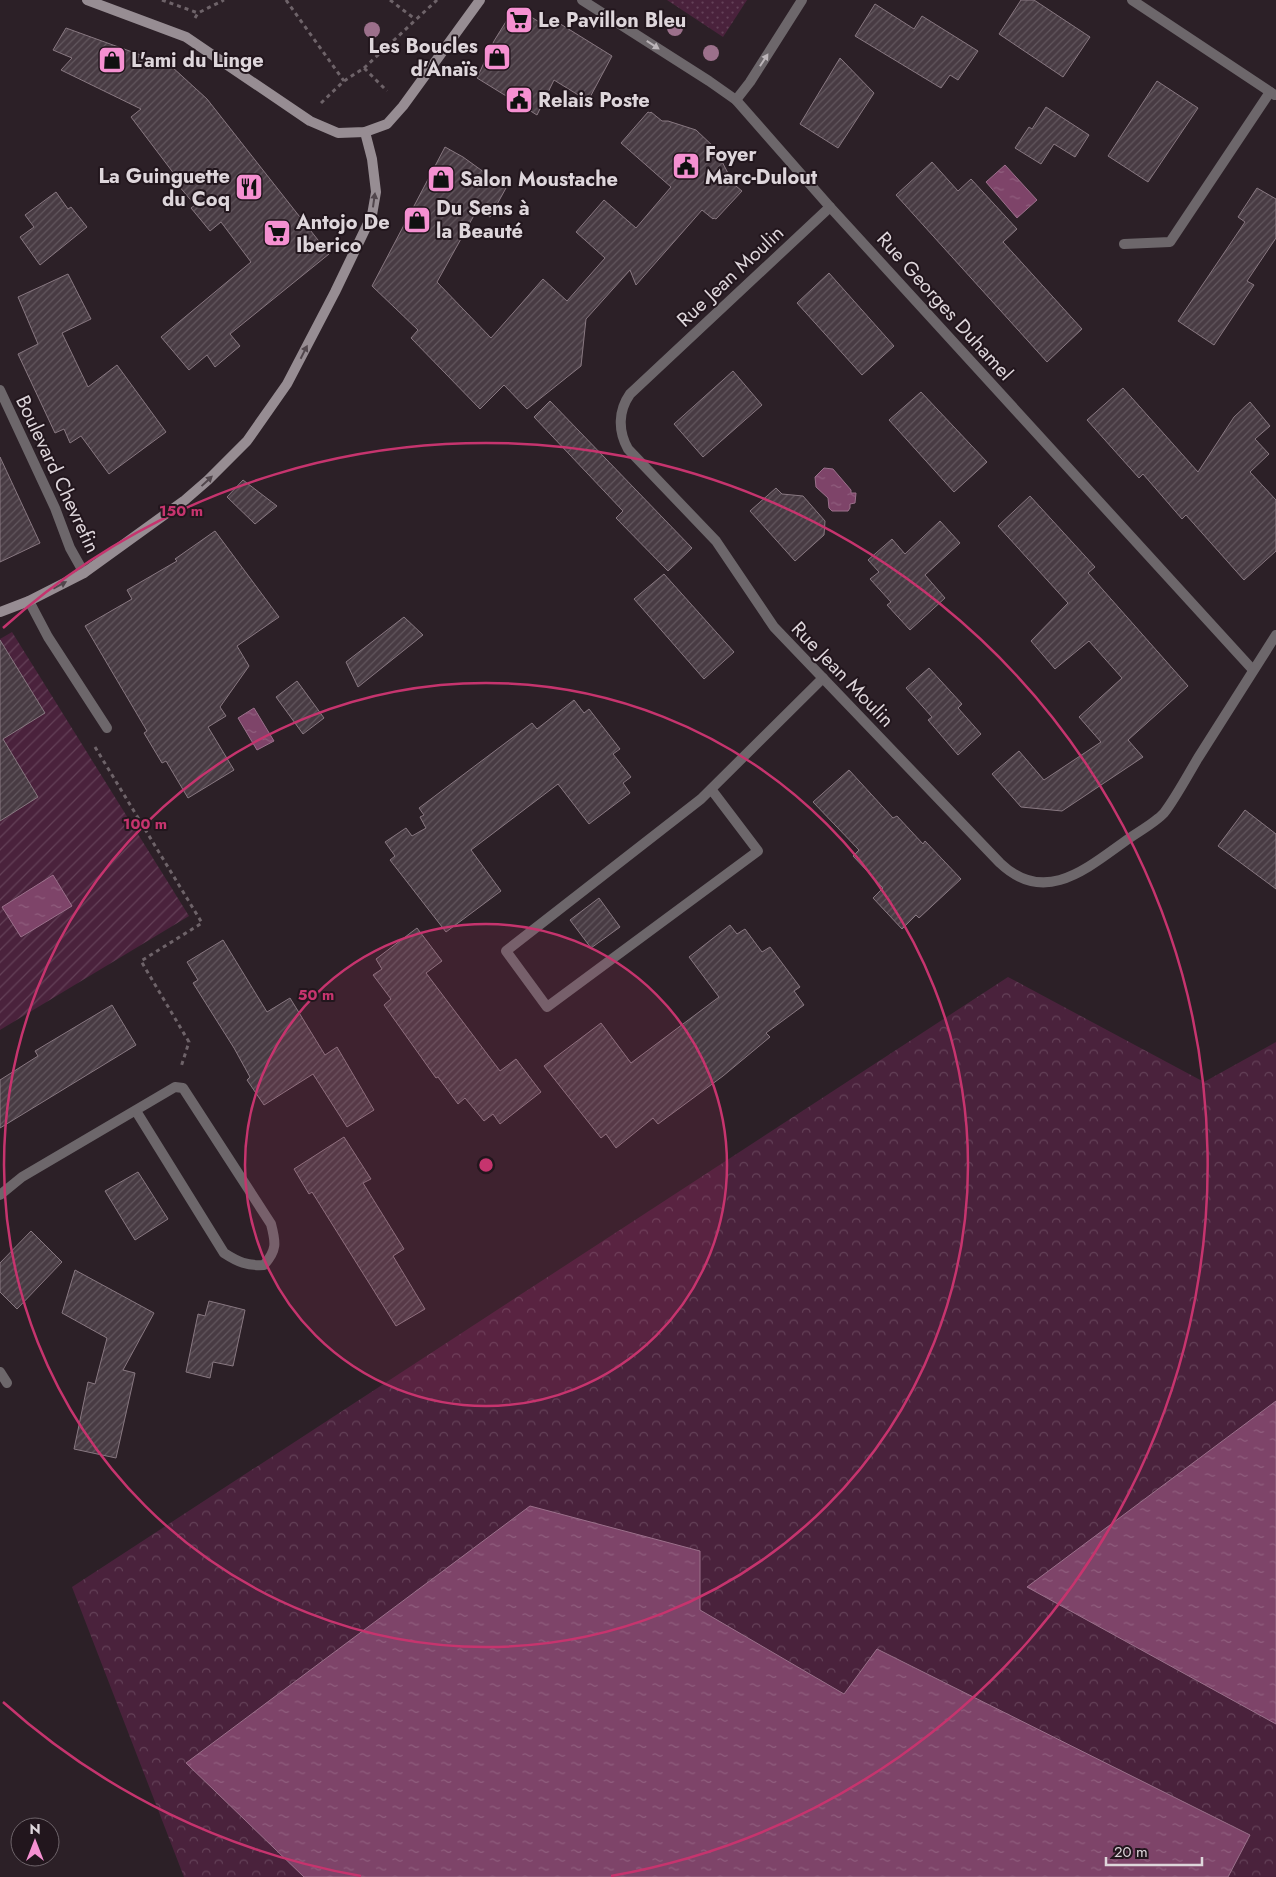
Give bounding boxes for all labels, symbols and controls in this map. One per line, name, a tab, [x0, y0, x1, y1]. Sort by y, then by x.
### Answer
supermarket icon: Le Pavillon Bleu	[504, 5, 534, 35]
place label: Le Pavillon Bleu	[538, 6, 686, 35]
place label: Les Boucles d’Anaïs	[368, 32, 478, 84]
one-way arrow	[646, 40, 660, 50]
shop icon: Les Boucles d’Anaïs	[482, 42, 512, 72]
shop icon: L'ami du Linge	[97, 45, 127, 75]
place label: L'ami du Linge	[131, 46, 264, 75]
one-way arrow	[759, 53, 768, 67]
public building icon: Relais Poste	[504, 85, 534, 115]
place label: Relais Poste	[538, 86, 650, 115]
place label: Foyer Marc-Dulout	[705, 140, 818, 192]
public building icon: Foyer Marc-Dulout	[671, 151, 701, 181]
place label: La Guinguette du Coq	[99, 162, 230, 214]
shop icon: Salon Moustache	[426, 164, 456, 194]
place label: Salon Moustache	[460, 165, 618, 194]
restaurant icon: La Guinguette du Coq	[234, 172, 264, 202]
one-way arrow	[370, 191, 378, 207]
place label: Du Sens à la Beauté	[436, 194, 530, 246]
shop icon: Du Sens à la Beauté	[402, 205, 432, 235]
place label: Antojo De Iberico	[295, 208, 390, 260]
supermarket icon: Antojo De Iberico	[262, 218, 292, 248]
street label: Rue Jean Moulin	[670, 219, 790, 334]
street label: Rue Georges Duhamel	[870, 225, 1020, 387]
one-way arrow	[300, 345, 308, 360]
street label: Boulevard Chevrefin	[8, 391, 107, 558]
one-way arrow	[200, 475, 212, 487]
text: 150 m	[159, 500, 203, 522]
one-way arrow	[53, 581, 68, 589]
street label: Rue Jean Moulin	[785, 615, 901, 734]
text: 100 m	[123, 813, 167, 835]
text: 50 m	[298, 984, 334, 1006]
centre of rings	[477, 1156, 495, 1174]
north arrow	[10, 1817, 60, 1867]
text: N	[29, 1819, 41, 1839]
scale bar	[1106, 1834, 1202, 1866]
text: 20 m	[1114, 1841, 1148, 1863]

